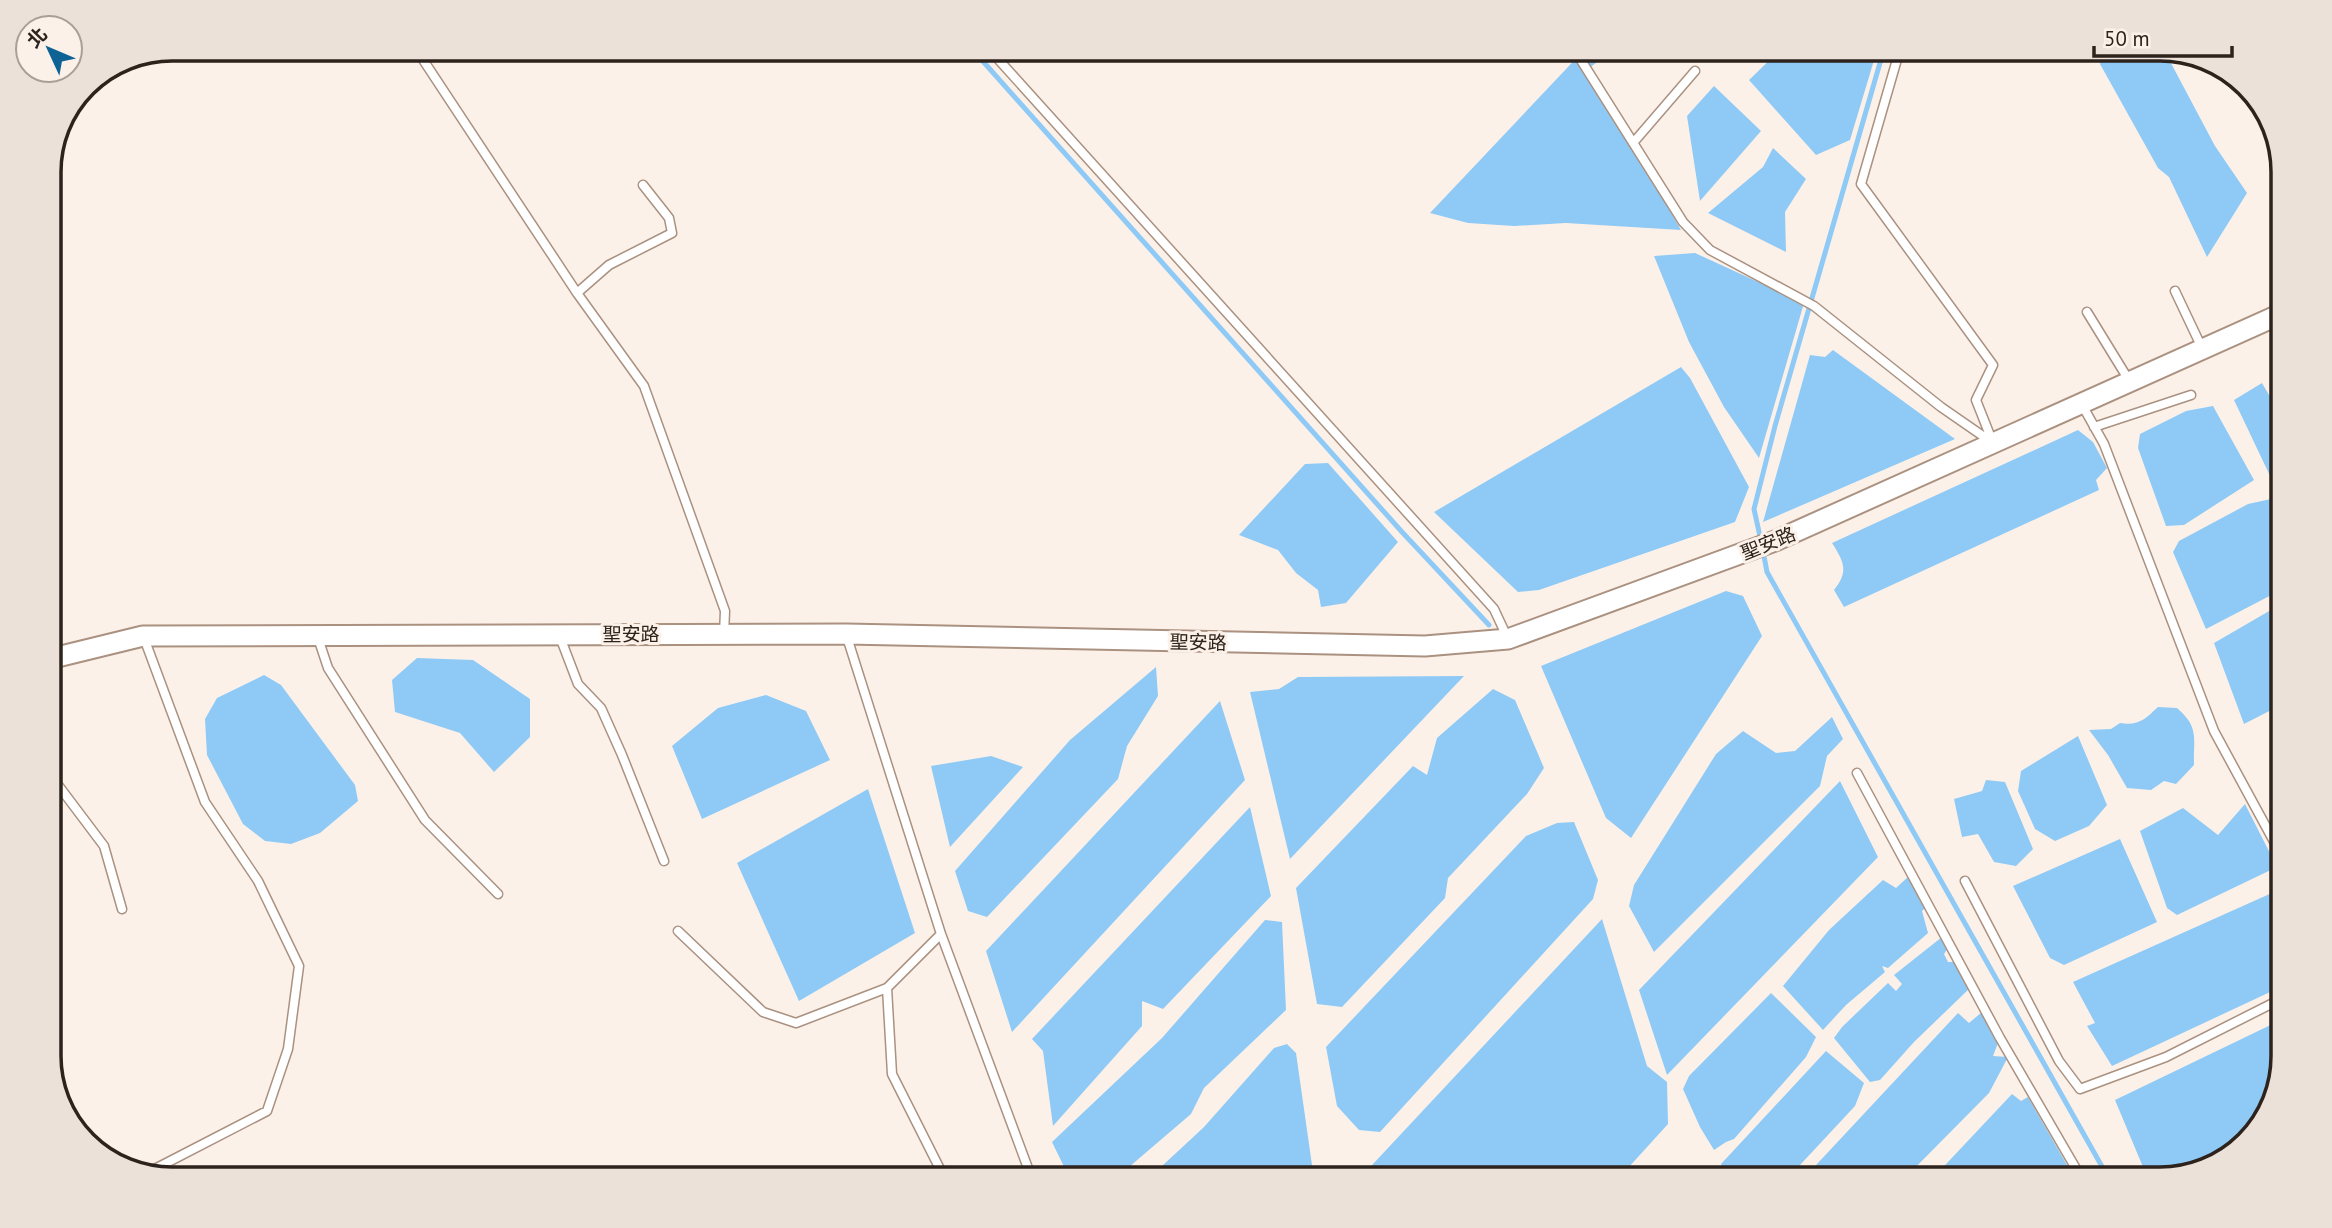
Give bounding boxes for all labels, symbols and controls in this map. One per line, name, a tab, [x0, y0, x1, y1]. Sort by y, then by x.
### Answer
north arrow	[14, 14, 84, 84]
scale bar	[2094, 14, 2232, 58]
text: 北	[22, 22, 52, 52]
text: 50 m	[2104, 25, 2150, 52]
street label: 聖安路	[1737, 521, 1799, 565]
street label: 聖安路	[602, 622, 660, 646]
street label: 聖安路	[1169, 630, 1227, 654]

